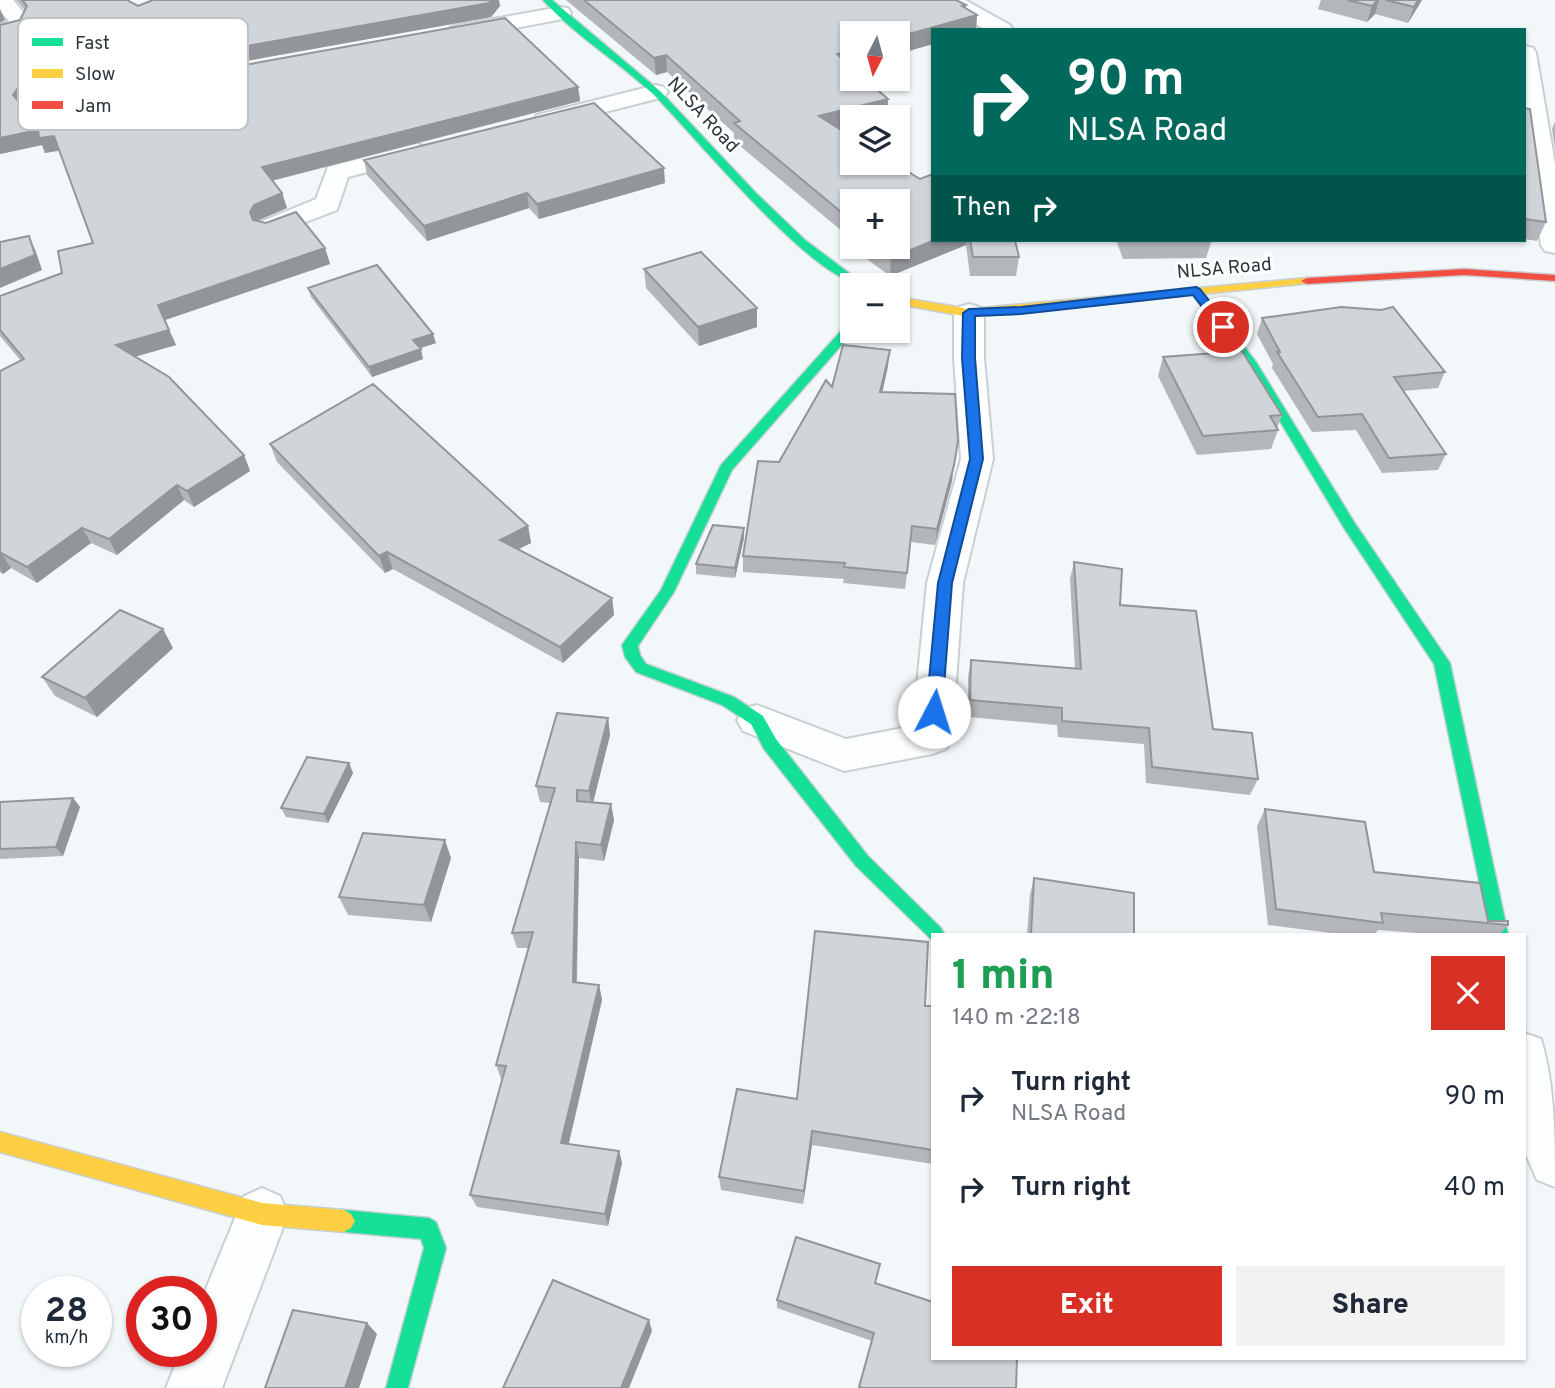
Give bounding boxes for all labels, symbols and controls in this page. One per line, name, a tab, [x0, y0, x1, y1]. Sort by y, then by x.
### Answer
legend	[18, 18, 248, 130]
north arrow	[840, 21, 910, 91]
map controls	[840, 21, 910, 343]
text: Fast	[75, 32, 110, 56]
text: 90 m	[1067, 51, 1185, 113]
icon: right	[952, 56, 1043, 147]
text: Slow	[75, 63, 115, 87]
street label: NLSA Road	[661, 72, 744, 158]
text: Jam	[75, 95, 112, 119]
button: layers	[840, 105, 910, 175]
text: NLSA Road	[1067, 112, 1227, 152]
button: +	[840, 189, 910, 259]
icon: right	[1025, 189, 1063, 227]
text: Then	[952, 192, 1011, 225]
street label: NLSA Road	[1176, 253, 1273, 285]
button: −	[840, 273, 910, 343]
pin	[1193, 297, 1253, 357]
icon: arrive	[1204, 308, 1242, 346]
position arrow	[897, 675, 971, 749]
text: 1 min	[952, 951, 1055, 1004]
button: close	[1431, 956, 1505, 1030]
text: 140 m · 22:18	[952, 1004, 1081, 1033]
text: Turn right	[1011, 1067, 1131, 1100]
icon: right	[952, 1079, 990, 1117]
text: 90 m	[1445, 1081, 1505, 1114]
text: NLSA Road	[1011, 1100, 1126, 1129]
icon: right	[952, 1170, 990, 1208]
text: Turn right	[1011, 1172, 1131, 1205]
text: 40 m	[1444, 1172, 1505, 1205]
button: Exit	[952, 1266, 1222, 1346]
button: Share	[1236, 1266, 1505, 1346]
speed limit sign: 30	[126, 1276, 217, 1367]
text: 28	[45, 1290, 88, 1334]
text: km/h	[45, 1327, 88, 1350]

